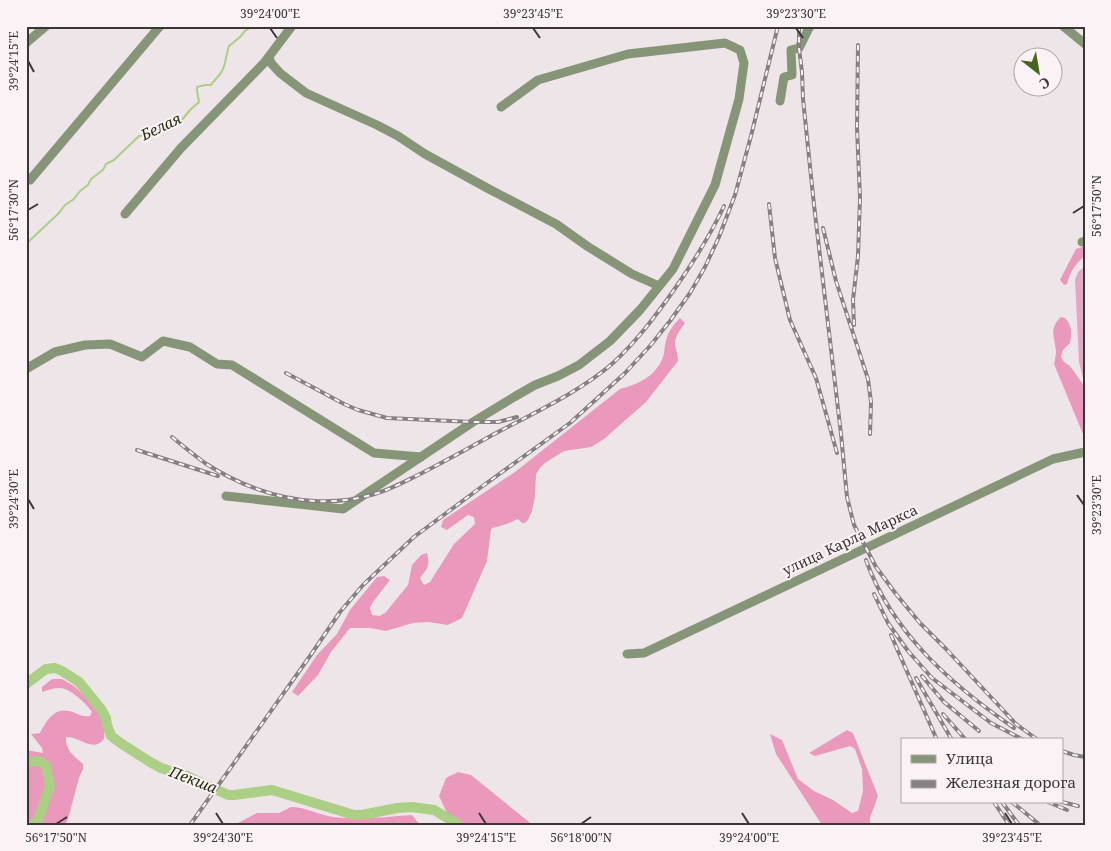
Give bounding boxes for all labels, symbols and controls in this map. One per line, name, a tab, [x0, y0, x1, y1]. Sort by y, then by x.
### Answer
text: 39°24'00"E	[240, 5, 300, 22]
text: 39°23'45"E	[503, 5, 563, 22]
text: 39°23'30"E	[766, 5, 826, 22]
text: 39°24'15"E	[5, 31, 22, 91]
north arrow	[1014, 48, 1064, 98]
text: С	[1036, 73, 1054, 94]
water label: Белая	[136, 108, 185, 145]
text: 56°17'50"N	[1088, 175, 1105, 237]
text: 56°17'30"N	[5, 179, 22, 241]
text: 39°24'30"E	[5, 469, 22, 529]
text: 39°23'30"E	[1088, 475, 1105, 535]
street label: улица Карла Маркса	[779, 500, 921, 579]
legend	[901, 738, 1064, 804]
text: Улица	[946, 748, 994, 768]
water label: Пекша	[166, 760, 221, 797]
text: Железная дорога	[945, 772, 1076, 792]
text: 56°17'50"N	[25, 829, 87, 846]
text: 39°24'30"E	[193, 829, 253, 846]
text: 39°24'15"E	[456, 829, 516, 846]
text: 56°18'00"N	[550, 829, 612, 846]
text: 39°24'00"E	[719, 829, 779, 846]
text: 39°23'45"E	[982, 829, 1042, 846]

